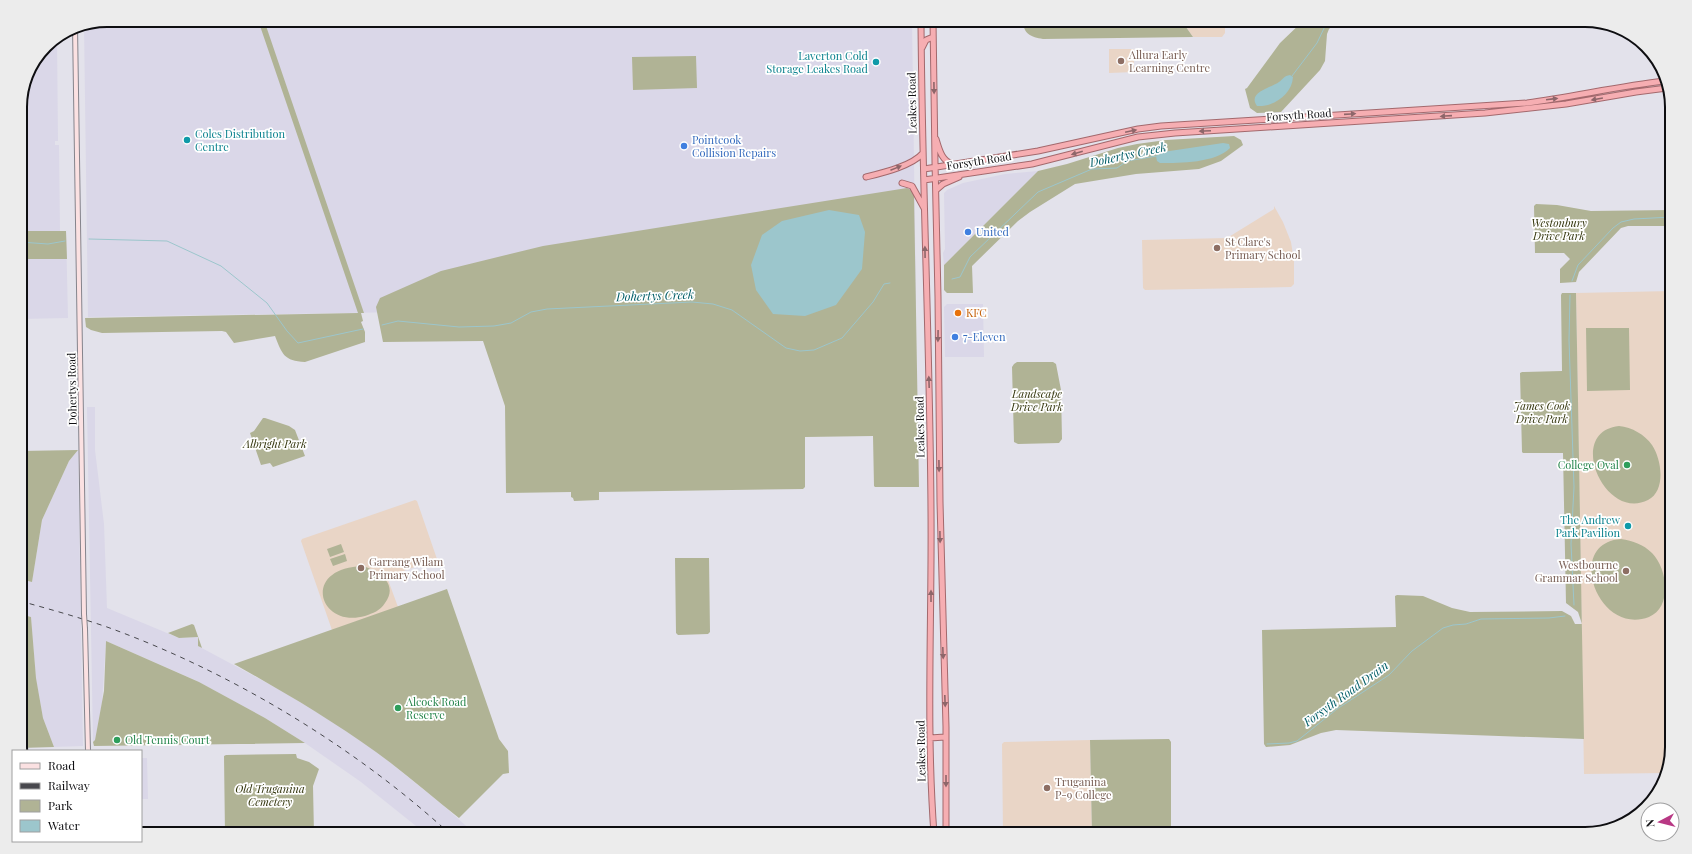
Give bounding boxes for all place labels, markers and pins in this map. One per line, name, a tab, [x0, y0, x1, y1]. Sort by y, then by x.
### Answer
place label: Allura Early Learning Centre	[1128, 47, 1210, 75]
place label: Laverton Cold Storage Leakes Road	[766, 48, 869, 76]
marker: Allura Early Learning Centre	[1116, 56, 1126, 66]
marker: Laverton Cold Storage Leakes Road	[871, 57, 881, 67]
place label: Coles Distribution Centre	[195, 126, 286, 154]
place label: Pointcook Collision Repairs	[692, 132, 776, 160]
marker: Coles Distribution Centre	[182, 135, 192, 145]
marker: Pointcook Collision Repairs	[679, 141, 689, 151]
place label: United	[976, 224, 1010, 239]
marker: United	[963, 227, 973, 237]
place label: St Clare's Primary School	[1225, 234, 1301, 262]
marker: St Clare's Primary School	[1212, 243, 1222, 253]
place label: KFC	[966, 305, 987, 320]
marker: KFC	[953, 308, 963, 318]
place label: 7-Eleven	[963, 329, 1006, 344]
marker: 7-Eleven	[950, 332, 960, 342]
place label: College Oval	[1558, 457, 1619, 472]
marker: College Oval	[1622, 460, 1632, 470]
place label: The Andrew Park Pavilion	[1555, 512, 1621, 540]
marker: The Andrew Park Pavilion	[1623, 521, 1633, 531]
place label: Garrang Wilam Primary School	[369, 554, 445, 582]
place label: Westbourne Grammar School	[1535, 557, 1618, 585]
marker: Garrang Wilam Primary School	[356, 563, 366, 573]
marker: Westbourne Grammar School	[1621, 566, 1631, 576]
place label: Alcock Road Reserve	[405, 694, 467, 722]
marker: Alcock Road Reserve	[393, 703, 403, 713]
place label: Old Tennis Court	[125, 732, 210, 747]
marker: Old Tennis Court	[112, 735, 122, 745]
place label: Truganina P-9 College	[1055, 774, 1112, 802]
marker: Truganina P-9 College	[1042, 783, 1052, 793]

